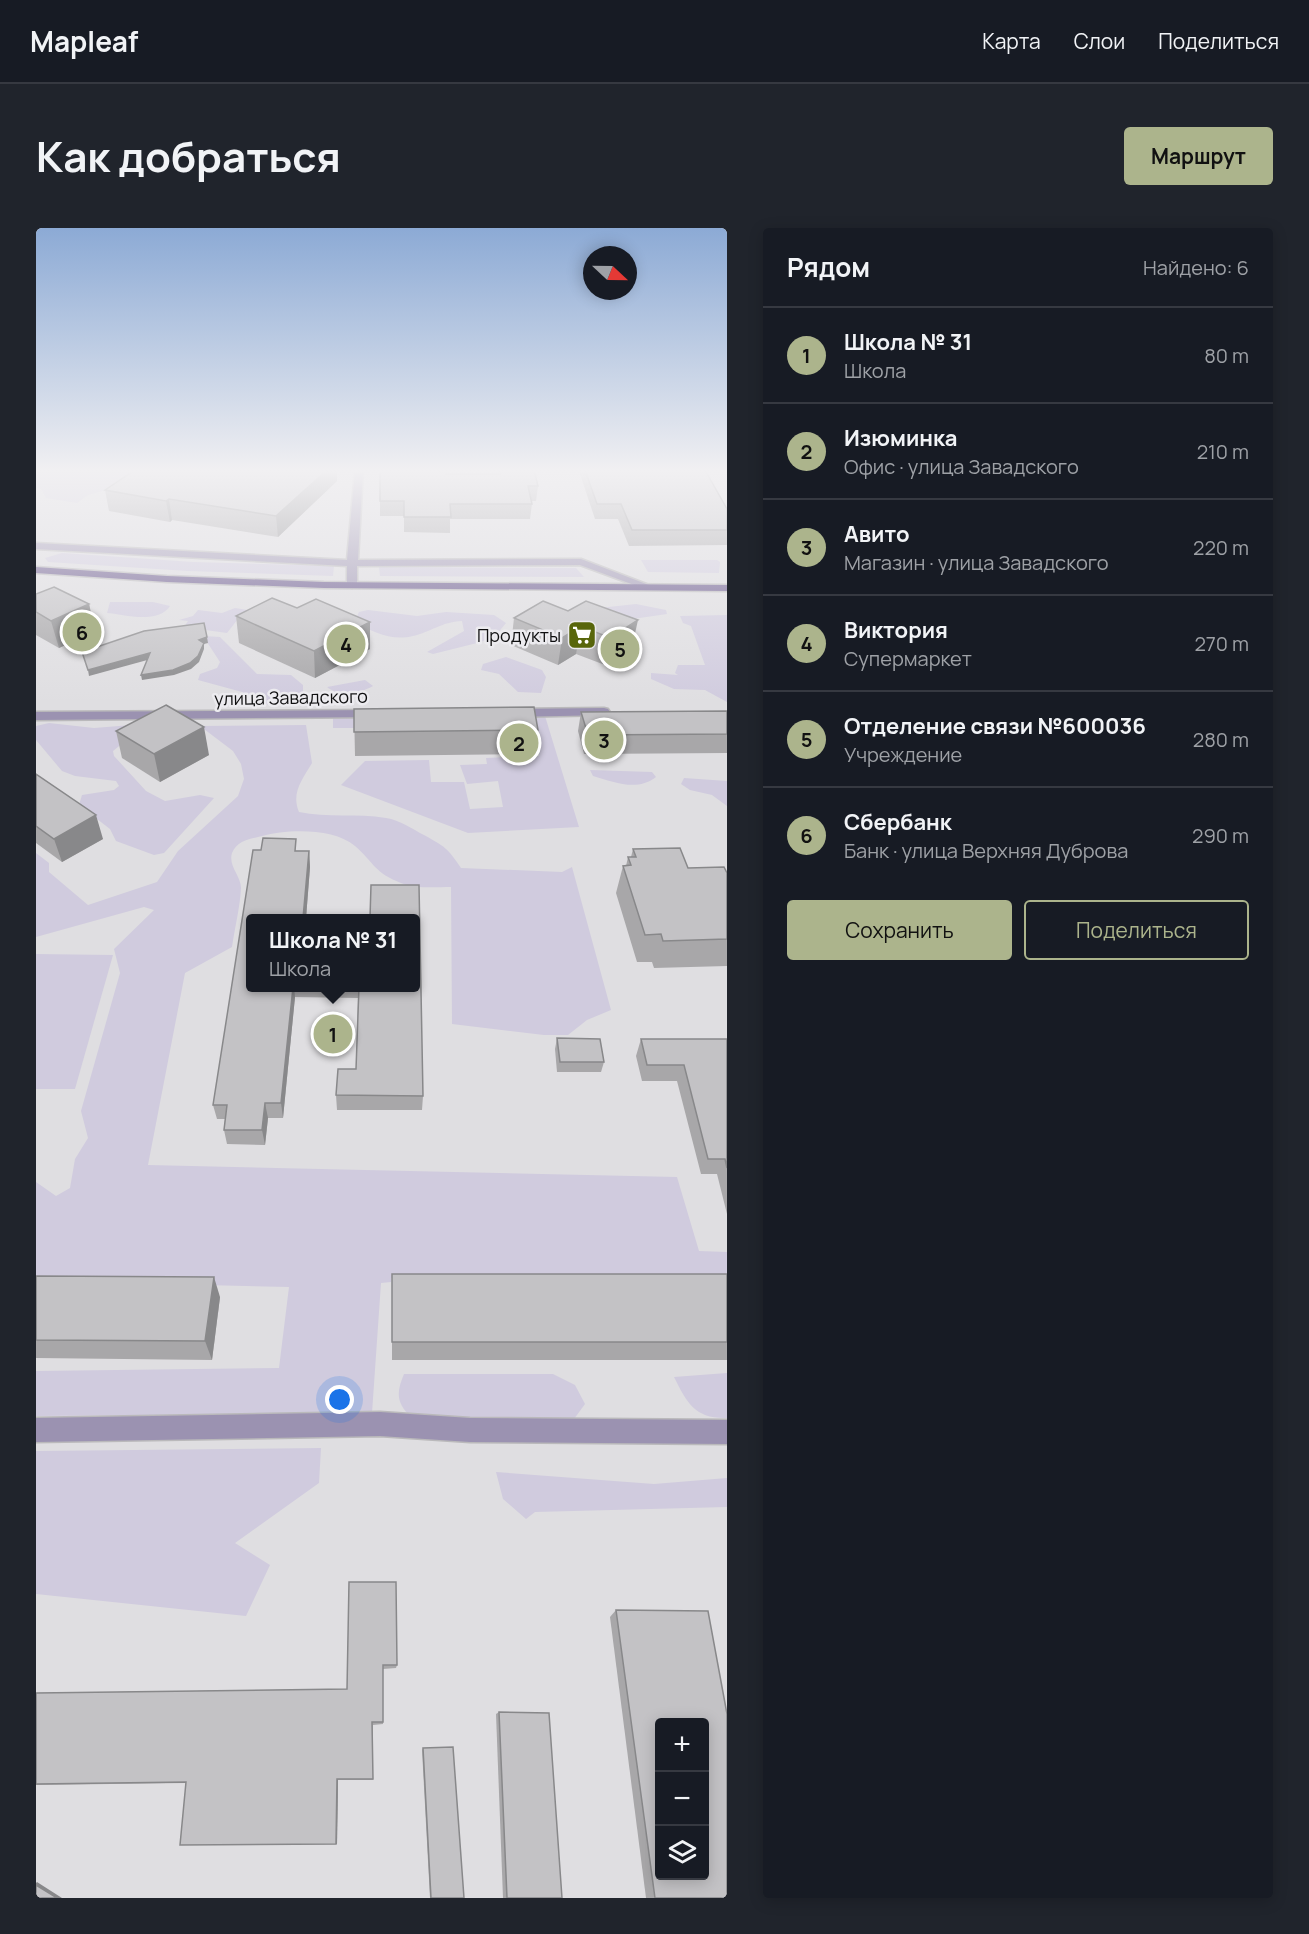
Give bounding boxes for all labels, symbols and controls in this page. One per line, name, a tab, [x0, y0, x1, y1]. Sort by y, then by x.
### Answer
text: Mapleaf	[30, 22, 138, 60]
text: Карта	[982, 27, 1041, 55]
text: Слои	[1074, 27, 1125, 55]
text: Поделиться	[1158, 27, 1279, 55]
text: Как добраться	[36, 127, 341, 185]
button: Маршрут	[1124, 127, 1273, 185]
north arrow	[583, 246, 637, 300]
text: Рядом	[787, 249, 870, 285]
text: Найдено: 6	[1143, 254, 1249, 281]
text: Школа № 31	[844, 327, 972, 357]
text: 1	[802, 342, 811, 369]
text: 80 m	[1204, 342, 1249, 369]
text: Школа	[844, 357, 906, 384]
text: Изюминка	[844, 423, 957, 453]
text: 2	[801, 438, 812, 465]
text: 210 m	[1197, 438, 1249, 465]
text: Офис · улица Завадского	[844, 453, 1079, 480]
text: Авито	[844, 519, 910, 549]
text: 3	[801, 534, 812, 561]
text: 220 m	[1193, 534, 1249, 561]
text: Магазин · улица Завадского	[844, 549, 1109, 576]
pin: 6	[62, 610, 102, 654]
text: Виктория	[844, 615, 948, 645]
supermarket icon: Продукты	[566, 619, 598, 651]
pin: 4	[326, 622, 366, 666]
place label: Продукты	[477, 623, 561, 647]
pin: 5	[600, 626, 640, 672]
text: 4	[800, 630, 813, 657]
text: 270 m	[1194, 630, 1249, 657]
text: Супермаркет	[844, 645, 972, 672]
street label: улица Завадского	[214, 684, 368, 710]
text: Отделение связи №600036	[844, 711, 1146, 741]
pin: 3	[584, 718, 624, 762]
pin: 2	[500, 720, 538, 766]
text: 5	[801, 726, 812, 753]
text: 280 m	[1193, 726, 1249, 753]
text: Учреждение	[844, 741, 962, 768]
text: Сбербанк	[844, 807, 952, 837]
text: 6	[800, 822, 813, 849]
text: 290 m	[1192, 822, 1249, 849]
text: Банк · улица Верхняя Дуброва	[844, 837, 1128, 864]
button: Сохранить	[787, 900, 1012, 960]
button: Поделиться	[1024, 900, 1249, 960]
popup	[246, 914, 420, 992]
text: Школа № 31	[269, 925, 397, 955]
text: Школа	[269, 955, 331, 982]
pin: 1	[314, 1012, 352, 1056]
your location	[325, 1385, 354, 1414]
map controls	[655, 1718, 709, 1880]
button: +	[655, 1718, 709, 1772]
button: −	[655, 1772, 709, 1826]
button: layers	[655, 1826, 709, 1880]

